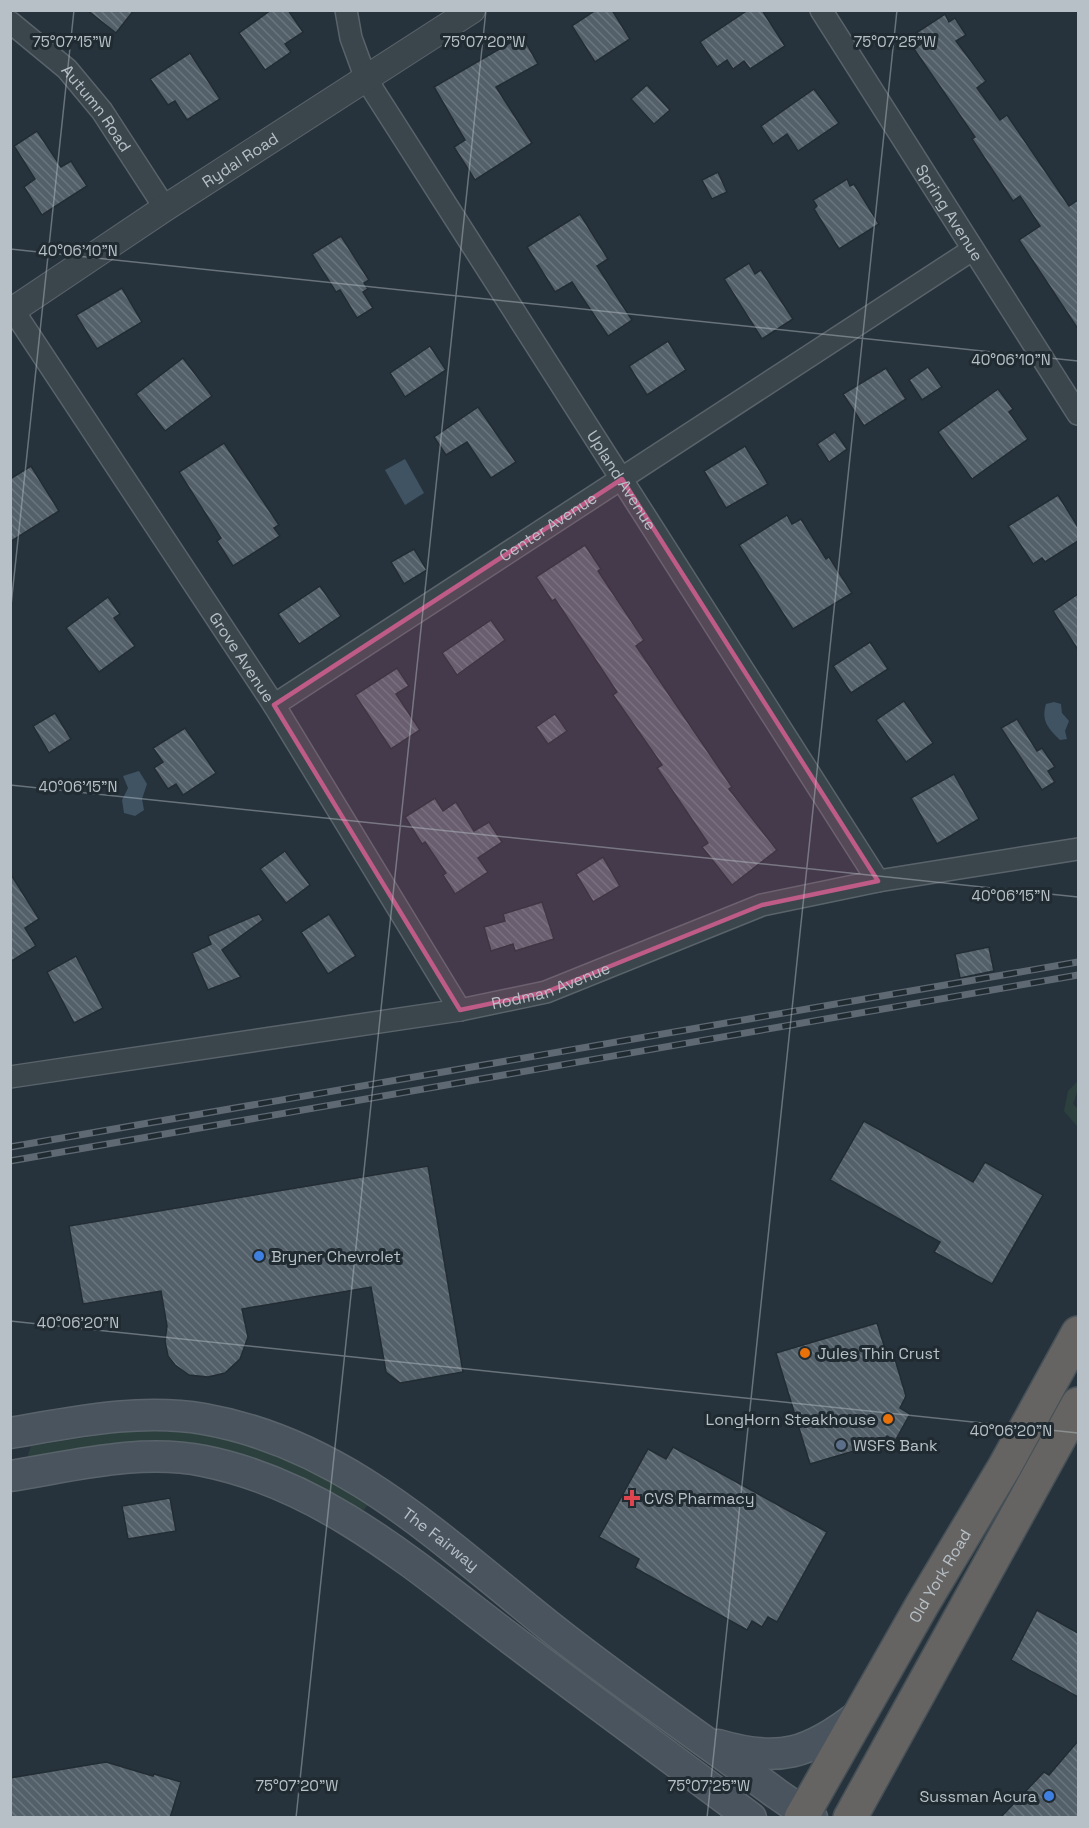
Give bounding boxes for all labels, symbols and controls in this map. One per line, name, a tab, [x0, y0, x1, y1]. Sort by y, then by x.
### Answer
text: 75°07'15"W	[32, 32, 112, 51]
text: 75°07'20"W	[443, 32, 525, 51]
text: 75°07'25"W	[854, 32, 936, 51]
street label: Autumn Road	[57, 60, 136, 156]
street label: Rydal Road	[198, 128, 283, 192]
street label: Spring Avenue	[911, 160, 988, 265]
text: 40°06'10"N	[38, 241, 118, 260]
text: 40°06'10"N	[971, 350, 1051, 369]
street label: Upland Avenue	[582, 426, 661, 534]
street label: Center Avenue	[495, 487, 601, 566]
street label: Grove Avenue	[204, 608, 279, 707]
text: 40°06'15"N	[39, 777, 117, 796]
text: 40°06'15"N	[972, 886, 1050, 905]
street label: Rodman Avenue	[490, 957, 613, 1014]
place label: Bryner Chevrolet	[271, 1246, 401, 1267]
marker: Bryner Chevrolet	[252, 1249, 266, 1263]
text: 40°06'20"N	[37, 1313, 119, 1332]
place label: Jules Thin Crust	[817, 1343, 940, 1364]
marker: Jules Thin Crust	[798, 1346, 812, 1360]
place label: LongHorn Steakhouse	[705, 1409, 876, 1430]
marker: LongHorn Steakhouse	[881, 1412, 895, 1426]
text: 40°06'20"N	[970, 1421, 1052, 1440]
place label: WSFS Bank	[853, 1435, 938, 1456]
marker: WSFS Bank	[834, 1438, 848, 1452]
place label: CVS Pharmacy	[644, 1488, 755, 1509]
marker: CVS Pharmacy	[625, 1491, 639, 1505]
street label: The Fairway	[398, 1503, 483, 1576]
street label: Old York Road	[904, 1525, 976, 1627]
text: 75°07'20"W	[256, 1776, 338, 1795]
text: 75°07'25"W	[668, 1776, 750, 1795]
place label: Sussman Acura	[919, 1786, 1037, 1807]
marker: Sussman Acura	[1042, 1789, 1056, 1803]

